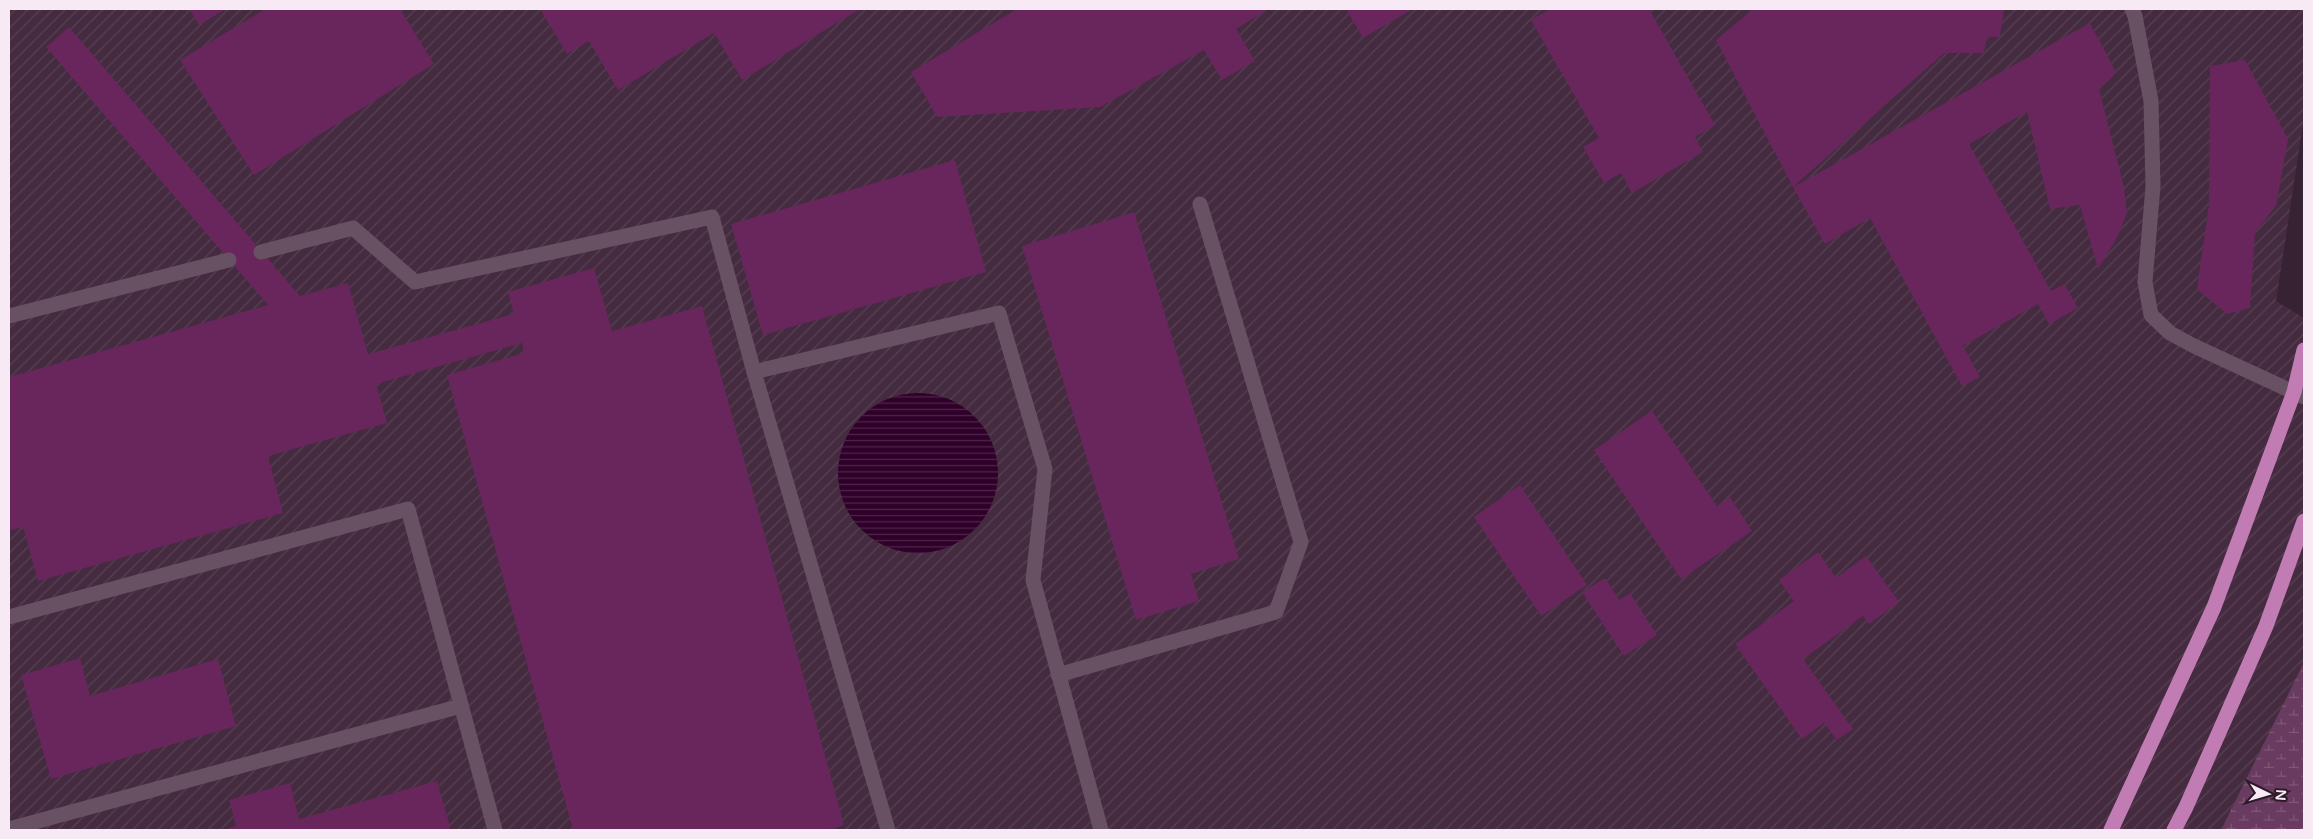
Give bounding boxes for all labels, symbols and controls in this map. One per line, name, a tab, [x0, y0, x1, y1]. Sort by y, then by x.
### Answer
north arrow	[2243, 769, 2293, 819]
text: N	[2271, 789, 2289, 801]

